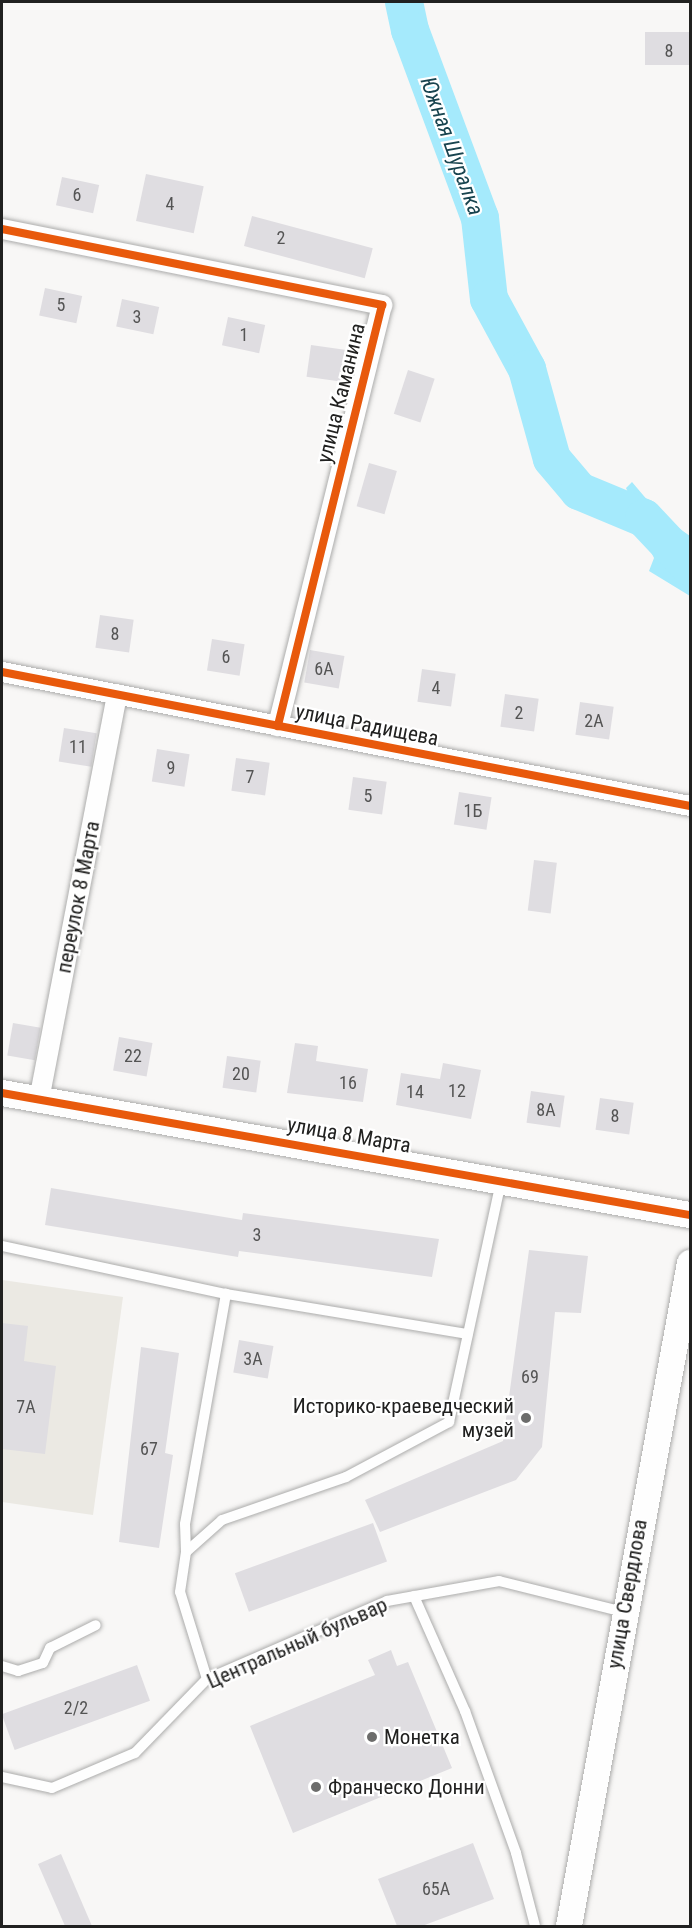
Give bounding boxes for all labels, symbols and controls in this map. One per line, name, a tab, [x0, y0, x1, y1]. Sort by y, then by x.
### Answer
house number: 8	[665, 40, 673, 62]
water label: Южная Шуралка	[415, 73, 489, 219]
house number: 6	[73, 184, 81, 206]
house number: 4	[166, 193, 174, 215]
house number: 2	[277, 227, 285, 249]
house number: 5	[57, 294, 65, 316]
house number: 3	[133, 306, 141, 328]
street label: улица Каманина	[311, 320, 371, 466]
house number: 1	[240, 324, 248, 346]
house number: 8	[111, 623, 119, 645]
house number: 6	[222, 646, 230, 668]
house number: 6А	[314, 658, 334, 680]
house number: 4	[432, 677, 440, 699]
street label: улица Радищева	[293, 699, 441, 751]
house number: 2	[515, 702, 523, 724]
house number: 2А	[584, 710, 604, 732]
house number: 11	[69, 736, 87, 758]
house number: 9	[167, 757, 175, 779]
house number: 7	[246, 766, 254, 788]
house number: 5	[364, 785, 372, 807]
house number: 1Б	[464, 800, 482, 822]
street label: переулок 8 Марта	[51, 819, 105, 975]
house number: 22	[124, 1045, 142, 1067]
house number: 20	[232, 1063, 250, 1085]
house number: 16	[339, 1072, 357, 1094]
house number: 12	[448, 1080, 466, 1102]
house number: 14	[406, 1081, 424, 1103]
house number: 8А	[536, 1099, 556, 1121]
house number: 8	[611, 1105, 619, 1127]
street label: улица 8 Марта	[285, 1112, 413, 1158]
house number: 3	[253, 1224, 261, 1246]
house number: 3А	[243, 1348, 263, 1370]
house number: 69	[521, 1366, 539, 1388]
place label: Историко-краеведческий музей	[293, 1393, 514, 1443]
house number: 7А	[16, 1396, 36, 1418]
marker: Историко-краеведческий музей	[519, 1411, 533, 1425]
house number: 67	[140, 1438, 158, 1460]
street label: улица Свердлова	[601, 1517, 653, 1671]
street label: Центральный бульвар	[203, 1592, 391, 1694]
house number: 2/2	[64, 1697, 88, 1719]
place label: Монетка	[384, 1724, 460, 1750]
marker: Монетка	[365, 1730, 379, 1744]
place label: Франческо Донни	[328, 1774, 485, 1800]
marker: Франческо Донни	[309, 1780, 323, 1794]
house number: 65А	[422, 1878, 450, 1900]

